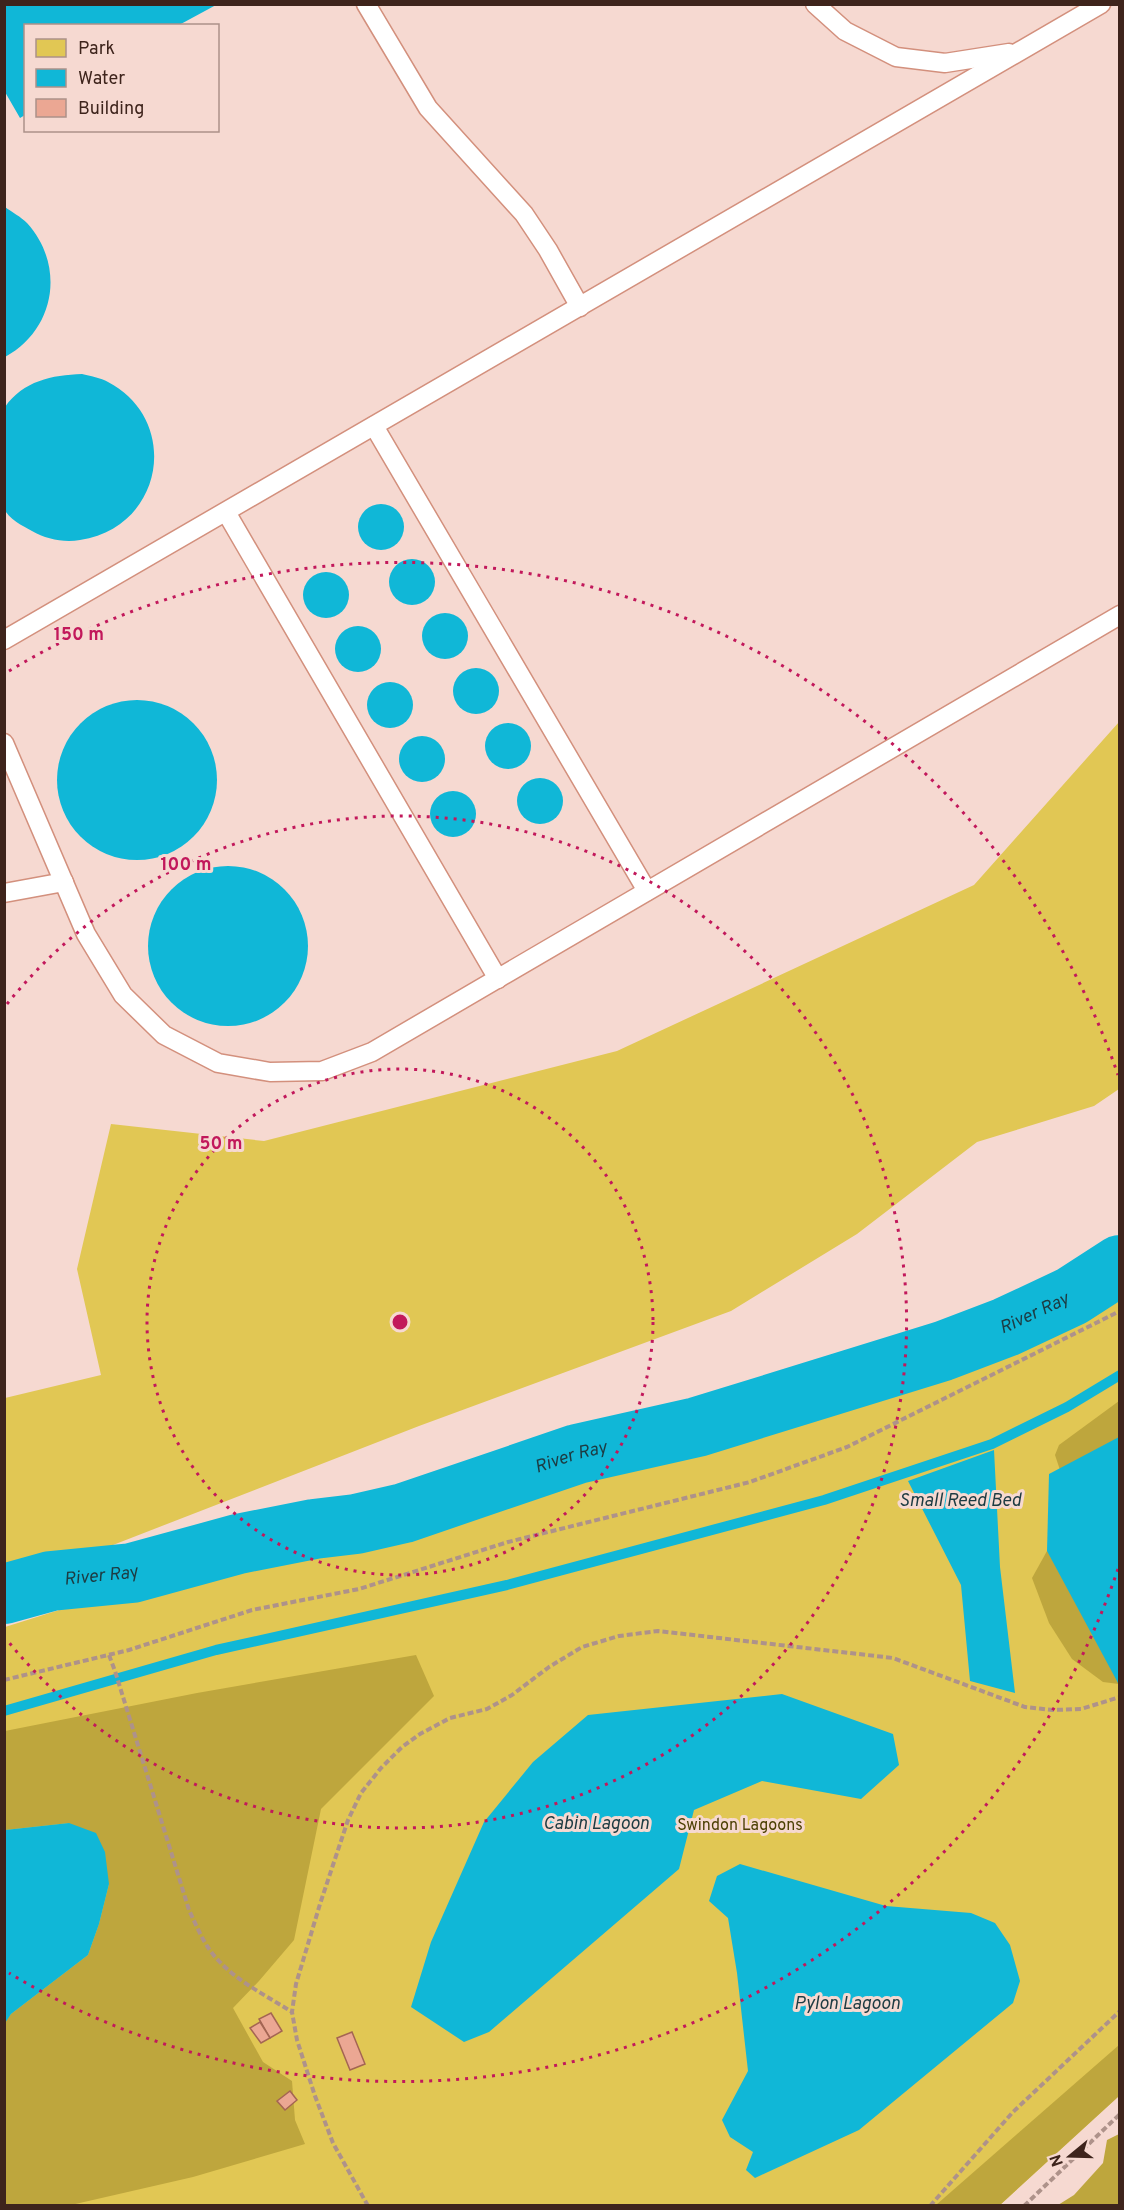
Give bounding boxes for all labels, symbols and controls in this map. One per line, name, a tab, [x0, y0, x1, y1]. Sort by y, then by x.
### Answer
legend	[24, 24, 219, 132]
text: Park	[78, 38, 115, 61]
text: Water	[78, 68, 125, 91]
text: Building	[78, 98, 144, 121]
text: 150 m	[54, 624, 104, 647]
text: 100 m	[160, 854, 212, 877]
text: 50 m	[199, 1133, 243, 1156]
water label: River Ray	[996, 1287, 1075, 1340]
centre of rings	[390, 1312, 410, 1332]
water label: River Ray	[532, 1436, 611, 1479]
water label: Small Reed Bed	[899, 1490, 1022, 1513]
water label: River Ray	[63, 1560, 143, 1591]
water label: Cabin Lagoon	[543, 1813, 649, 1836]
park label: Swindon Lagoons	[677, 1816, 803, 1836]
water label: Pylon Lagoon	[794, 1993, 900, 2016]
north arrow	[1040, 2126, 1100, 2186]
text: N	[1046, 2152, 1069, 2169]

